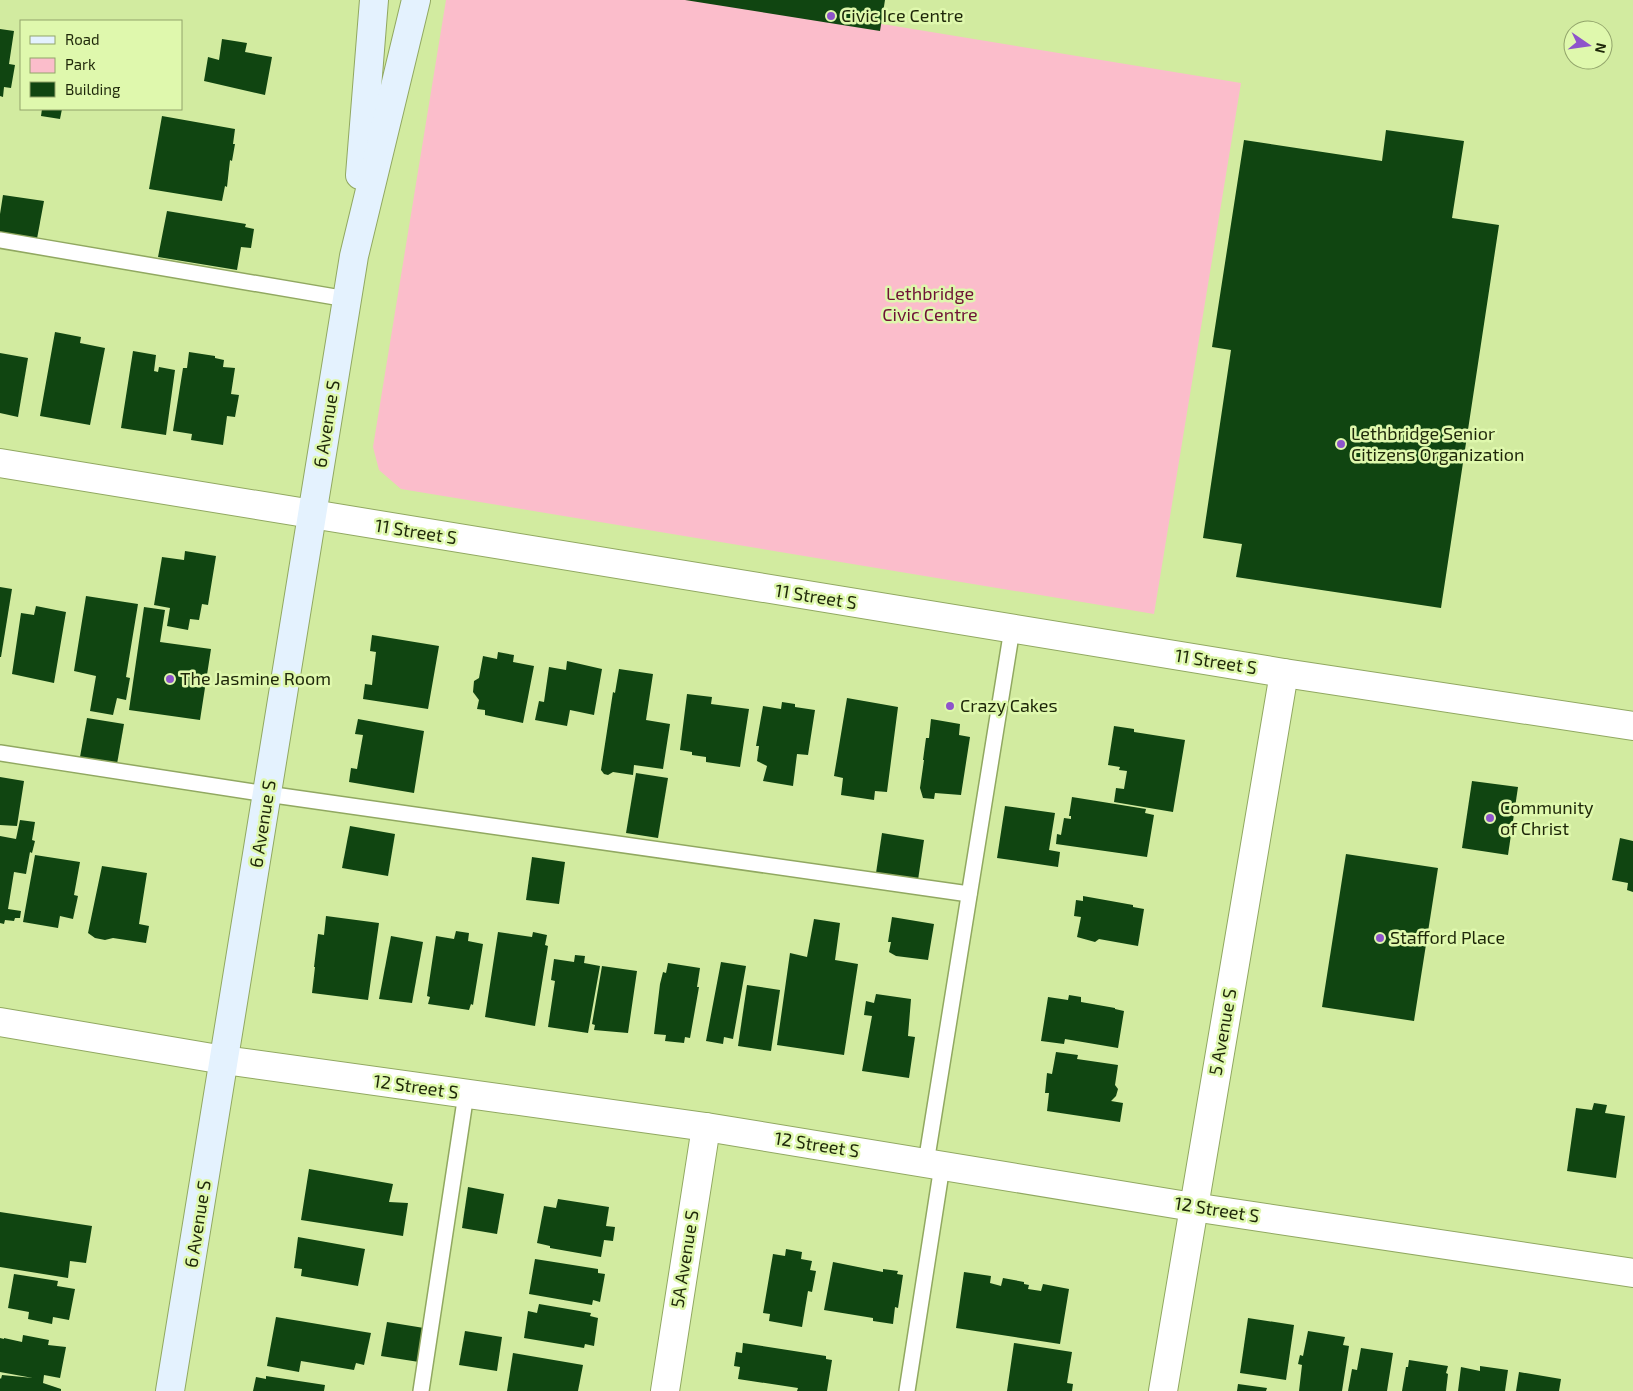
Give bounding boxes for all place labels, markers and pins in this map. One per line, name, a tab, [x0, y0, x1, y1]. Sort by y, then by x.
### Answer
place label: Civic Ice Centre	[841, 4, 964, 26]
marker: Civic Ice Centre	[825, 10, 837, 22]
place label: Lethbridge Senior Citizens Organization	[1351, 422, 1524, 465]
marker: Lethbridge Senior Citizens Organization	[1335, 438, 1347, 450]
place label: The Jasmine Room	[180, 667, 331, 689]
marker: The Jasmine Room	[164, 673, 176, 685]
place label: Crazy Cakes	[960, 694, 1058, 716]
marker: Crazy Cakes	[944, 700, 956, 712]
place label: Community of Christ	[1500, 796, 1594, 839]
marker: Community of Christ	[1484, 812, 1496, 824]
place label: Stafford Place	[1390, 926, 1505, 948]
marker: Stafford Place	[1374, 932, 1386, 944]

